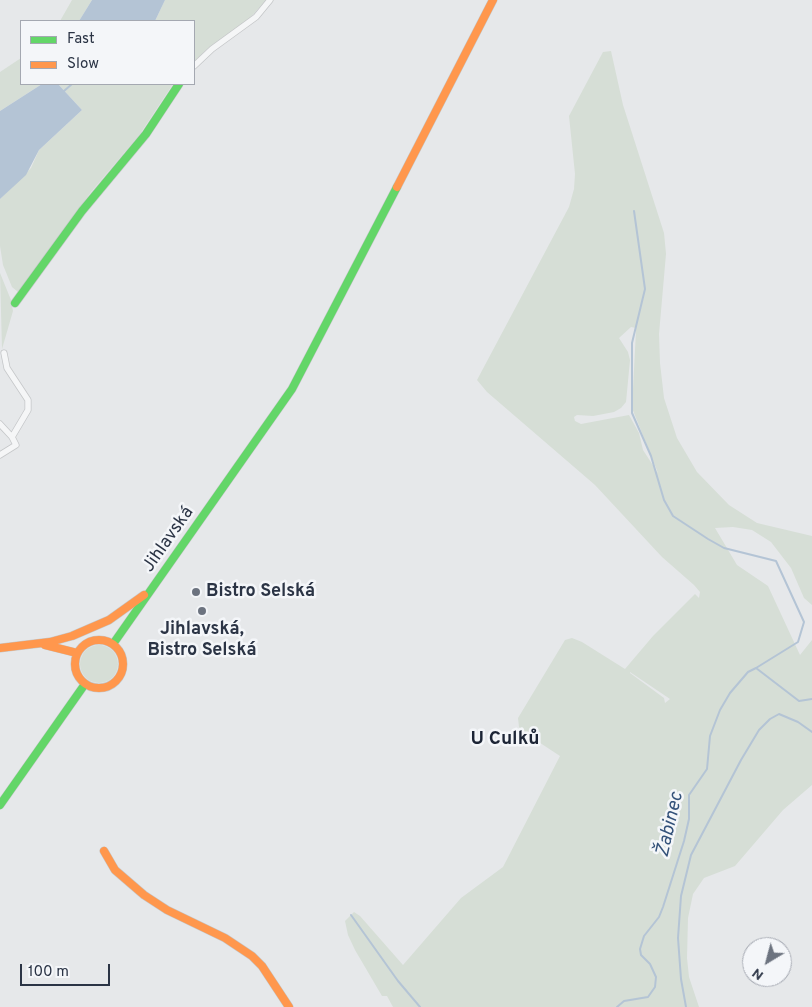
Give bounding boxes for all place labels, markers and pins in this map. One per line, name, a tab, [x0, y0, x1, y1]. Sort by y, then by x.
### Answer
place label: Bistro Selská	[206, 581, 315, 603]
marker: Bistro Selská	[190, 586, 202, 598]
marker: Jihlavská, Bistro Selská	[196, 605, 208, 617]
place label: Jihlavská, Bistro Selská	[147, 619, 257, 662]

